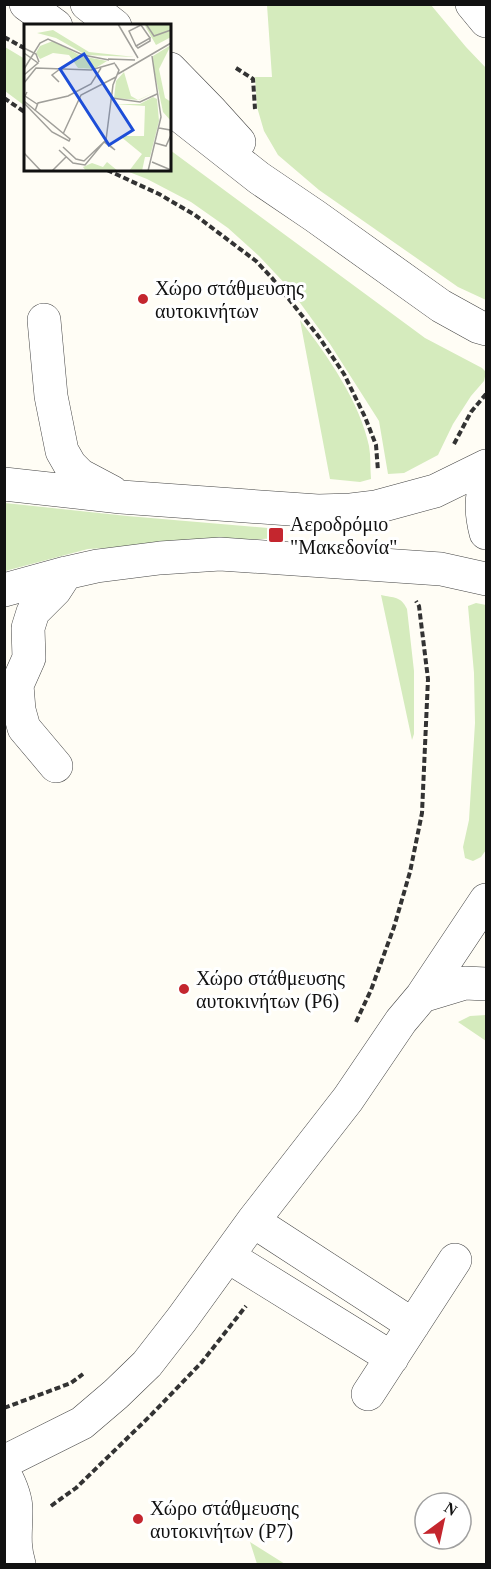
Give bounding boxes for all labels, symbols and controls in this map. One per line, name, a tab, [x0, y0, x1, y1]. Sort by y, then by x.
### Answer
inset map	[24, 24, 171, 171]
place label: Χώρο στάθμευσης αυτοκινήτων	[155, 277, 304, 323]
marker: Χώρο στάθμευσης αυτοκινήτων	[136, 292, 150, 306]
place label: Αεροδρόμιο "Μακεδονία"	[290, 513, 397, 558]
marker: Αεροδρόμιο "Μακεδονία"	[267, 526, 285, 544]
place label: Χώρο στάθμευσης αυτοκινήτων (P6)	[196, 967, 345, 1013]
marker: Χώρο στάθμευσης αυτοκινήτων (P6)	[177, 982, 191, 996]
north arrow	[413, 1491, 473, 1551]
place label: Χώρο στάθμευσης αυτοκινήτων (P7)	[150, 1497, 299, 1543]
text: N	[441, 1499, 461, 1519]
marker: Χώρο στάθμευσης αυτοκινήτων (P7)	[131, 1512, 145, 1526]

